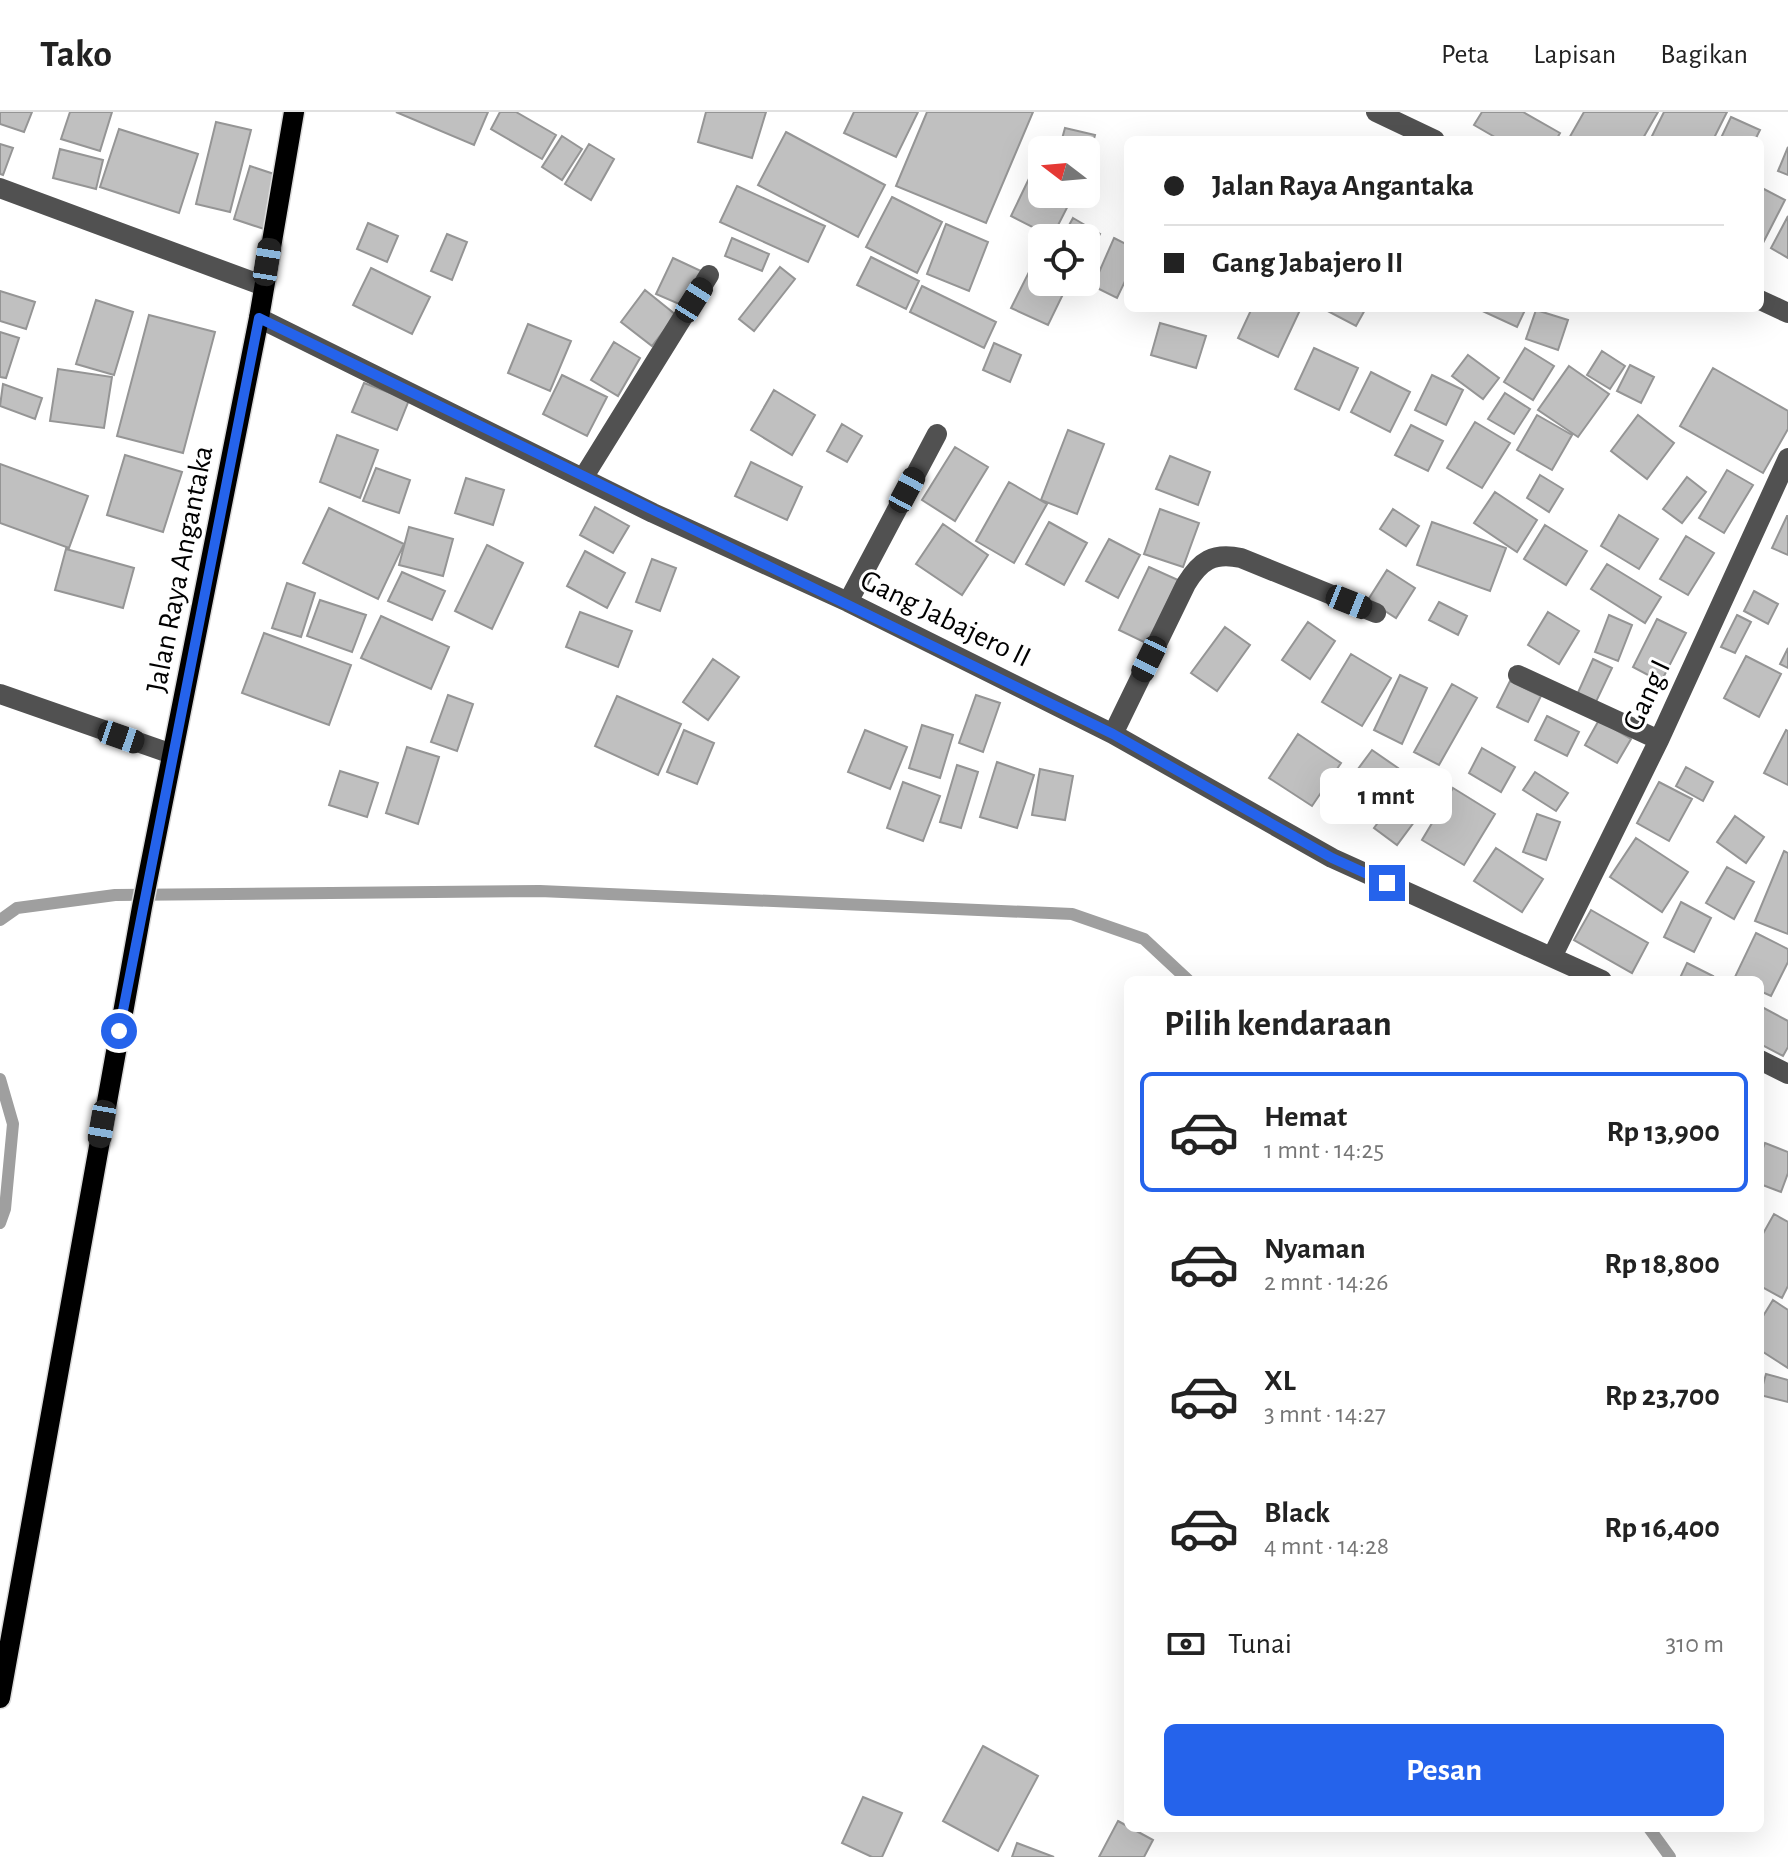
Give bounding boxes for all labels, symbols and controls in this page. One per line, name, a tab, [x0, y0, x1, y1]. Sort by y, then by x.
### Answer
text: Tako	[40, 36, 112, 74]
text: Peta	[1441, 41, 1489, 69]
text: Lapisan	[1533, 41, 1616, 69]
text: Bagikan	[1660, 41, 1748, 69]
north arrow	[1028, 136, 1100, 208]
map controls	[1028, 136, 1100, 296]
text: Jalan Raya Angantaka	[1212, 171, 1474, 201]
button: locate	[1028, 224, 1100, 296]
car	[251, 236, 283, 288]
text: Gang Jabajero II	[1212, 248, 1404, 278]
car	[671, 273, 717, 327]
street label: Jalan Raya Angantaka	[141, 443, 219, 695]
car	[885, 463, 929, 517]
street label: Gang Jabajero II	[856, 565, 1035, 673]
car	[1322, 582, 1376, 622]
car	[1128, 632, 1170, 686]
street label: Gang I	[1618, 655, 1676, 735]
car	[94, 718, 148, 756]
callout: 1 mnt	[1321, 767, 1453, 823]
text: 1 mnt	[1358, 783, 1414, 809]
route end	[1369, 865, 1405, 901]
text: Pilih kendaraan	[1164, 1006, 1392, 1042]
route start	[101, 1013, 137, 1049]
icon: car	[1168, 1096, 1240, 1168]
car	[86, 1098, 118, 1150]
text: Hemat	[1264, 1102, 1347, 1132]
text: Rp 13,900	[1606, 1117, 1720, 1147]
text: 1 mnt · 14:25	[1264, 1137, 1384, 1163]
icon: car	[1168, 1228, 1240, 1300]
text: Nyaman	[1264, 1234, 1366, 1264]
text: Rp 18,800	[1604, 1249, 1720, 1279]
text: 2 mnt · 14:26	[1264, 1269, 1388, 1295]
icon: car	[1168, 1360, 1240, 1432]
text: XL	[1264, 1366, 1296, 1396]
text: Rp 23,700	[1605, 1381, 1720, 1411]
text: 3 mnt · 14:27	[1264, 1401, 1386, 1427]
icon: car	[1168, 1492, 1240, 1564]
text: Black	[1264, 1498, 1330, 1528]
text: Rp 16,400	[1604, 1513, 1720, 1543]
text: 4 mnt · 14:28	[1264, 1533, 1389, 1559]
icon: cash	[1164, 1622, 1208, 1666]
text: Tunai	[1228, 1629, 1292, 1659]
text: 310 m	[1666, 1631, 1724, 1657]
button: Pesan	[1164, 1724, 1724, 1816]

